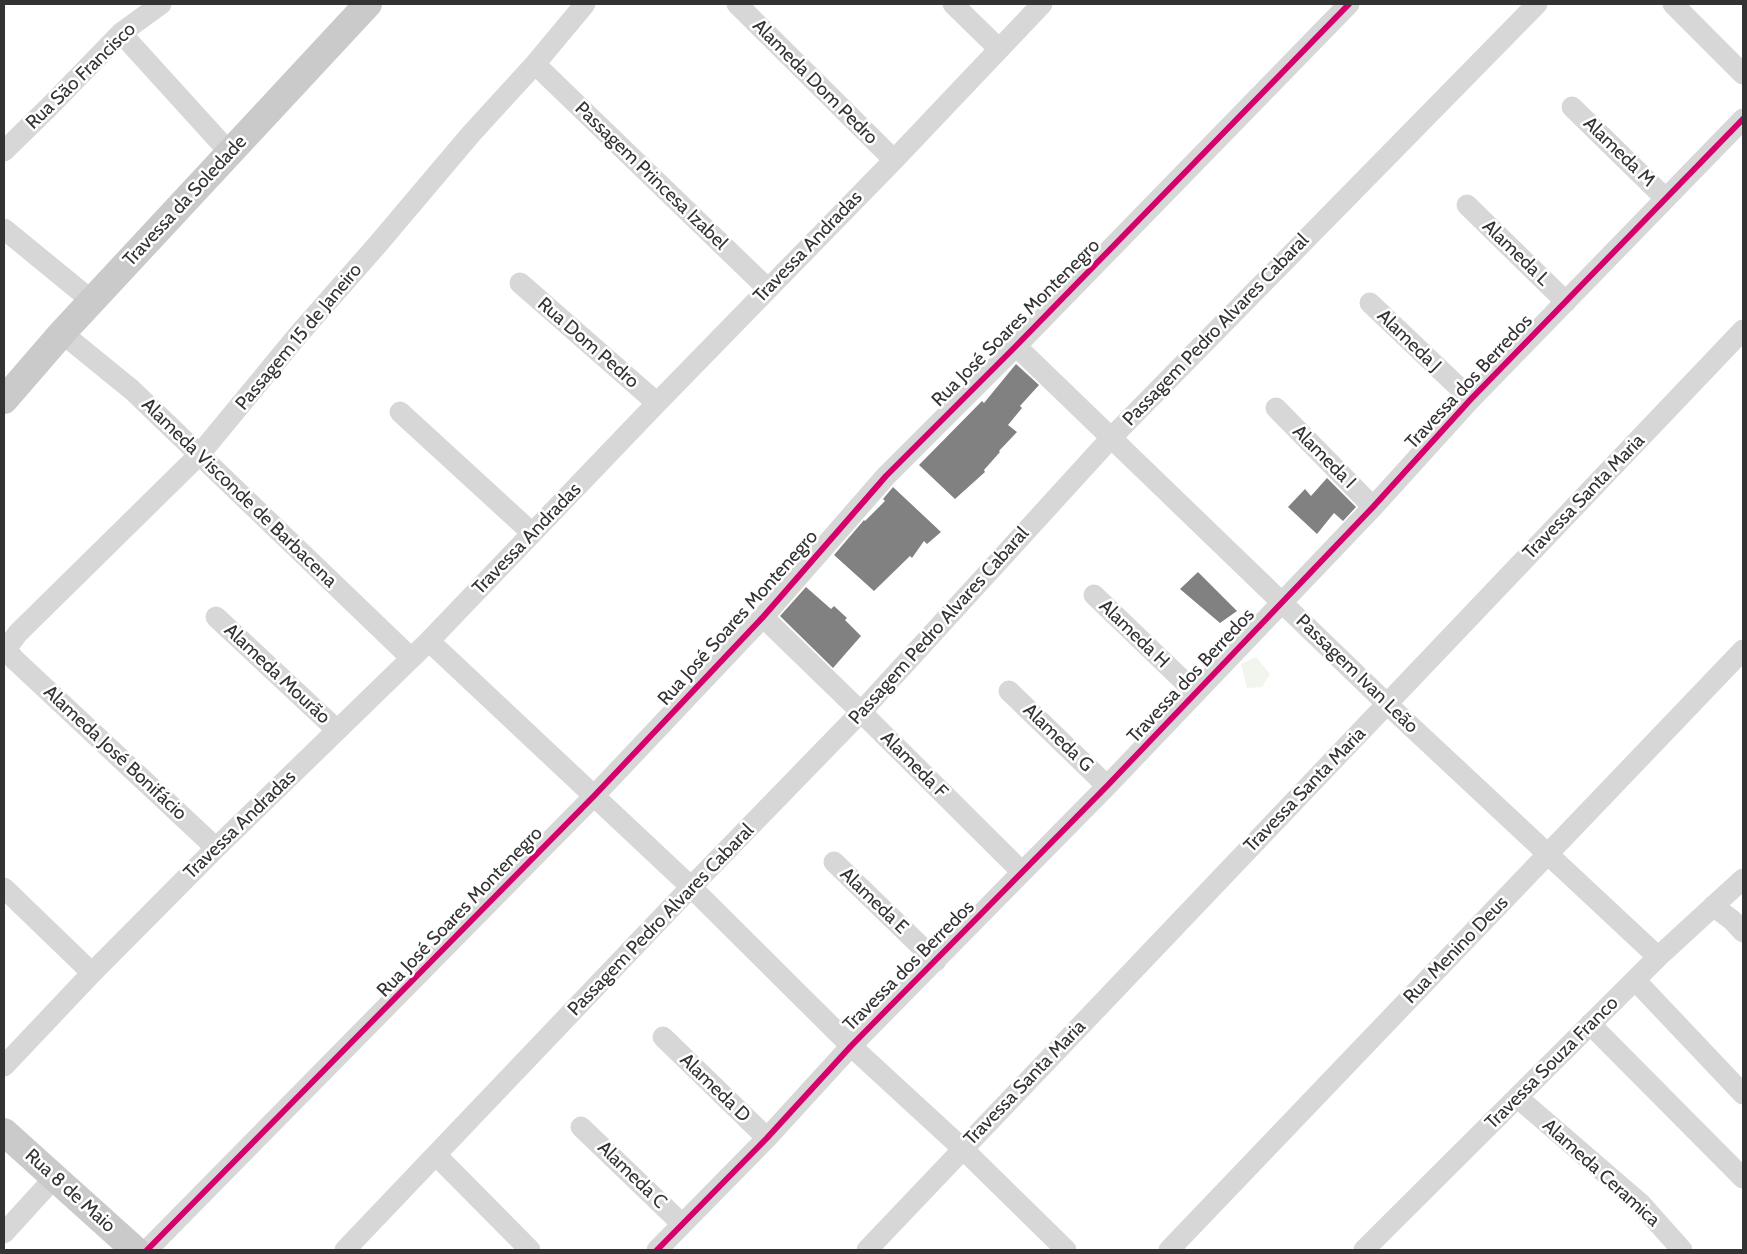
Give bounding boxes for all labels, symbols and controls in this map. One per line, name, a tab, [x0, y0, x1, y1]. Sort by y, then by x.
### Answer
street label: Alameda Dom Pedro	[748, 15, 882, 149]
street label: Rua São Francisco	[21, 18, 141, 134]
street label: Passagem Princesa Izabel	[570, 97, 732, 255]
street label: Alameda M	[1578, 112, 1660, 192]
street label: Travessa da Soledade	[118, 131, 252, 271]
street label: Travessa Andradas	[749, 186, 867, 308]
street label: Alameda L	[1477, 215, 1555, 291]
street label: Passagem Pedro Alvares Cabaral	[1118, 229, 1314, 431]
street label: Rua José Soares Montenegro	[927, 234, 1105, 412]
street label: Passagem 15 de Janeiro	[231, 259, 367, 415]
street label: Rua Dom Pedro	[533, 293, 643, 393]
street label: Alameda J	[1372, 305, 1446, 377]
street label: Travessa dos Berredos	[1401, 310, 1537, 454]
street label: Alameda Visconde de Barbacena	[137, 394, 341, 592]
street label: Alameda I	[1288, 421, 1360, 493]
street label: Travessa Santa Maria	[1518, 430, 1650, 564]
street label: Travessa Andradas	[468, 478, 586, 600]
street label: Passagem Pedro Alvares Cabaral	[844, 523, 1034, 729]
street label: Rua José Soares Montenegro	[653, 526, 823, 710]
street label: Alameda H	[1094, 595, 1174, 673]
street label: Travessa dos Berredos	[1123, 604, 1259, 748]
street label: Passagem Ivan Leão	[1291, 610, 1423, 738]
street label: Alameda Mourão	[219, 619, 335, 729]
street label: Alameda José Bonifácio	[39, 681, 191, 825]
street label: Alameda G	[1018, 699, 1098, 777]
street label: Travessa Santa Maria	[1239, 723, 1371, 857]
street label: Alameda F	[876, 727, 952, 803]
street label: Travessa Andradas	[179, 766, 301, 884]
street label: Passagem Pedro Alvares Cabaral	[563, 819, 759, 1021]
street label: Rua José Soares Montenegro	[373, 822, 547, 1002]
street label: Alameda E	[835, 863, 913, 939]
street label: Rua Menino Deus	[1399, 891, 1513, 1009]
street label: Travessa dos Berredos	[839, 896, 979, 1036]
street label: Travessa Souza Franco	[1481, 992, 1623, 1134]
street label: Travessa Santa Maria	[959, 1016, 1091, 1150]
street label: Alameda D	[675, 1049, 755, 1127]
street label: Alameda Ceramica	[1538, 1114, 1664, 1232]
street label: Alameda C	[593, 1137, 671, 1213]
street label: Rua 8 de Maio	[20, 1144, 120, 1238]

